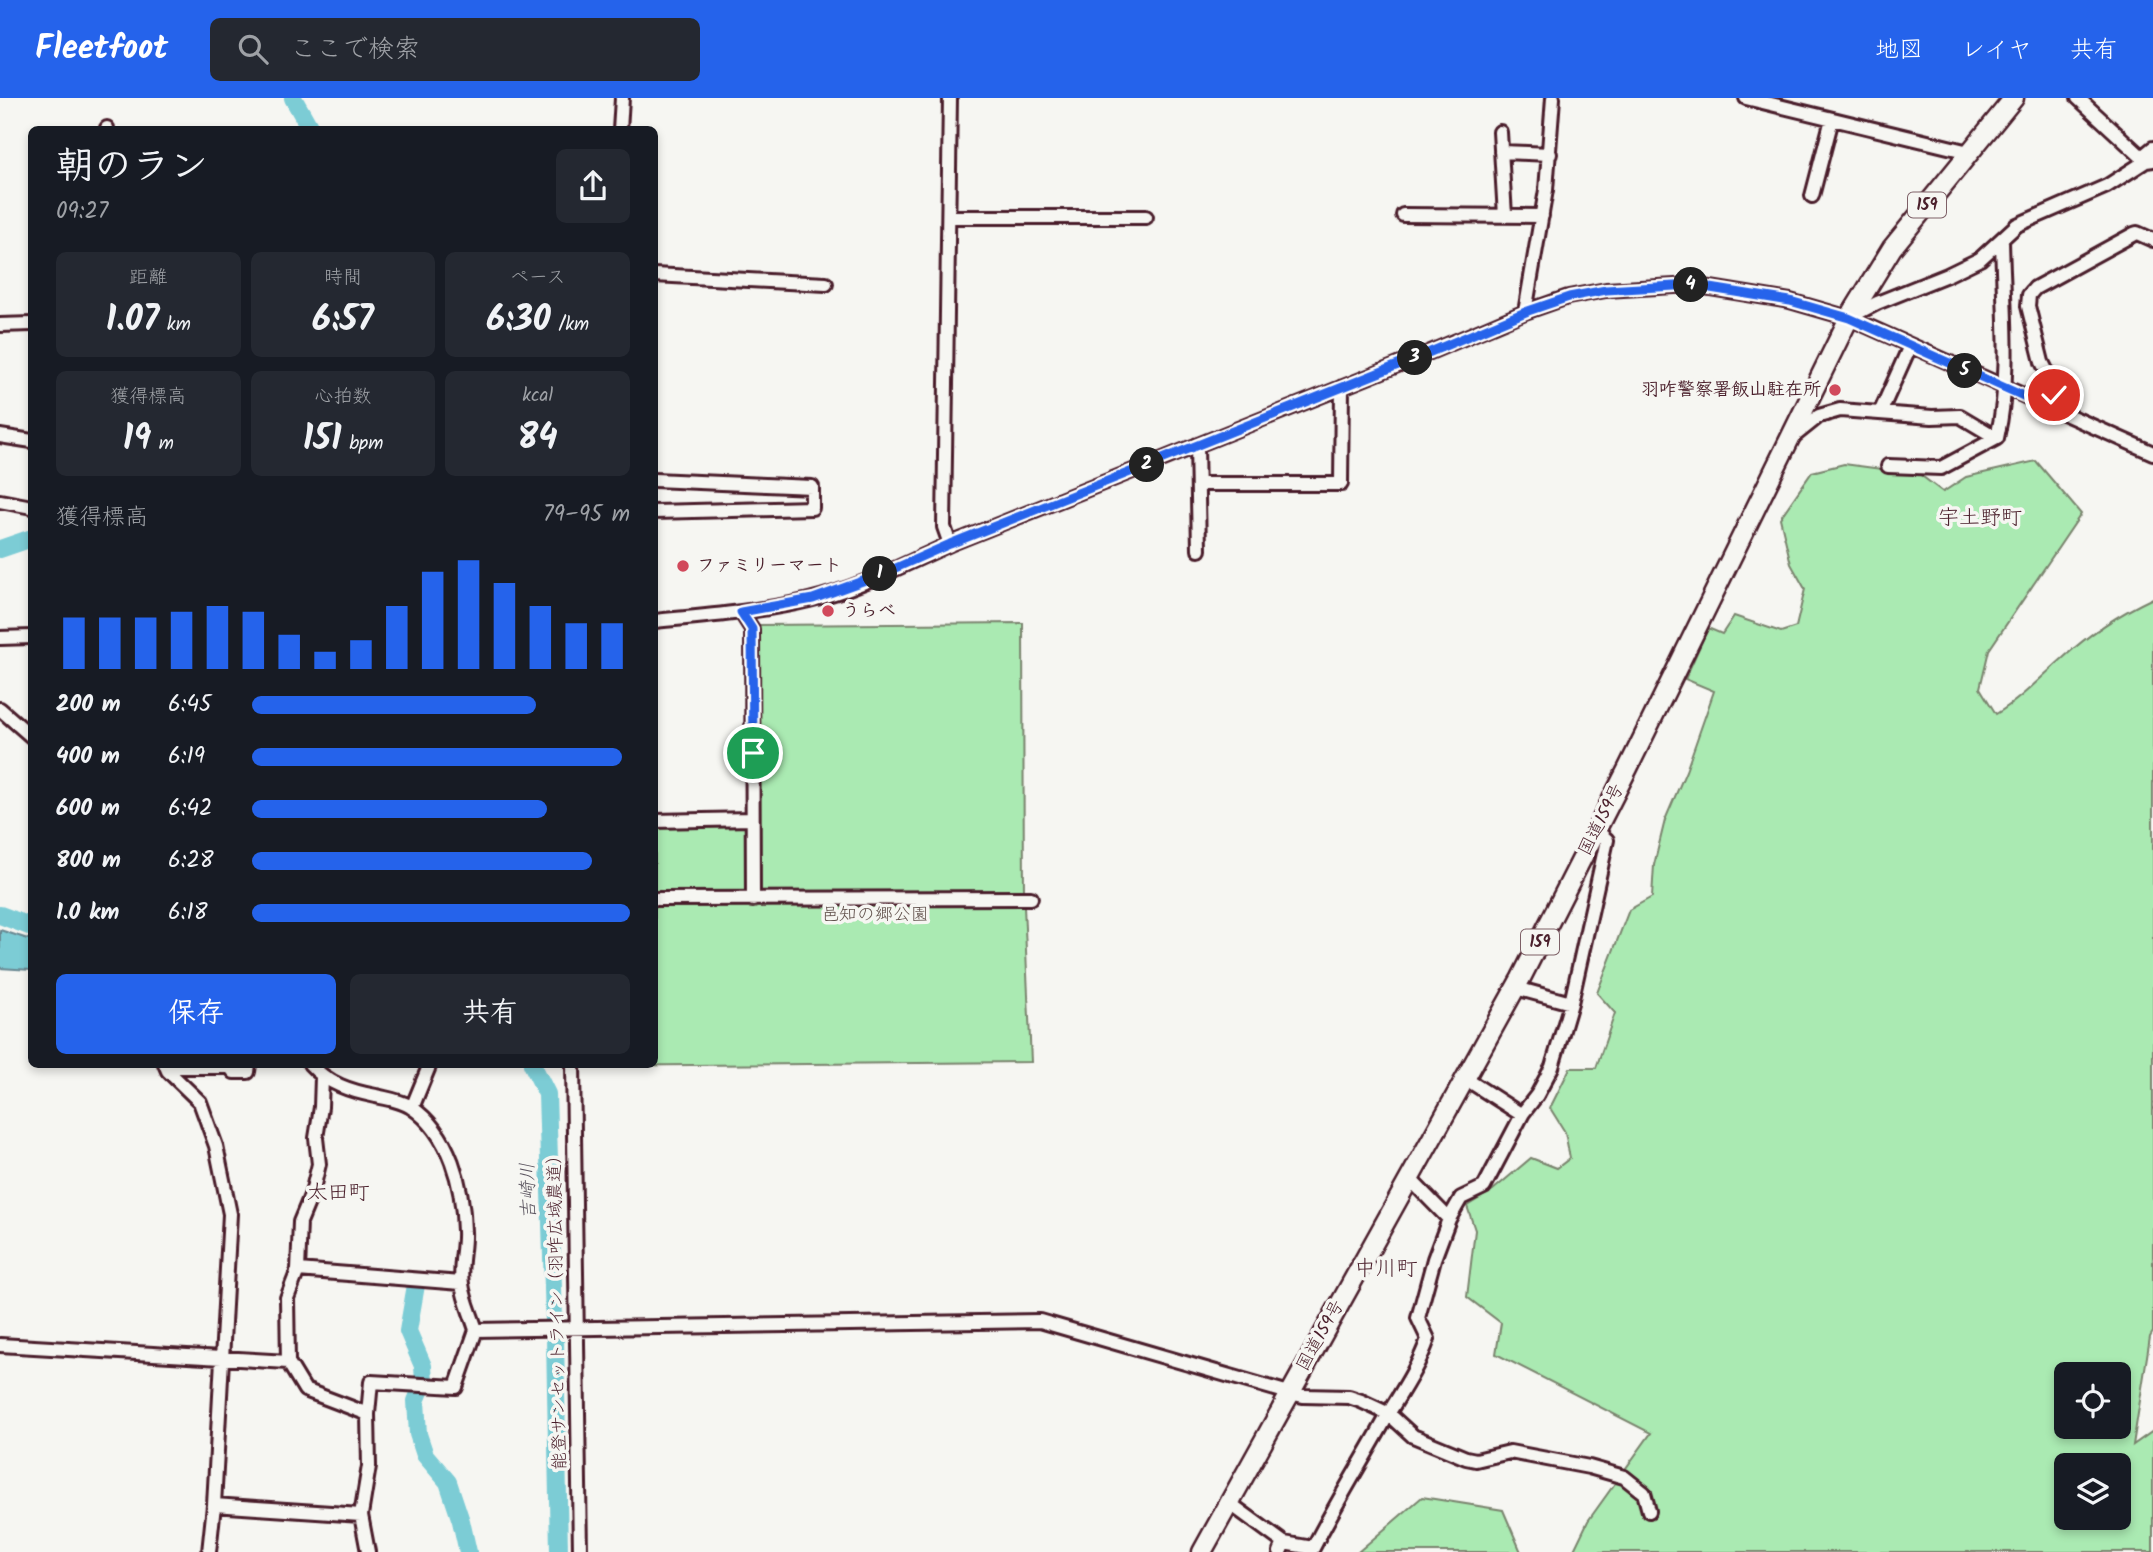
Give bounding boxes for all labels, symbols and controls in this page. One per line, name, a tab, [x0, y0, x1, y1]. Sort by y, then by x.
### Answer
search box	[210, 18, 700, 81]
text: Fleetfoot	[35, 23, 168, 76]
text: ここで検索	[290, 29, 420, 71]
icon: search	[234, 30, 272, 68]
text: 地図	[1875, 31, 1923, 70]
text: レイヤ	[1961, 31, 2032, 70]
text: 共有	[2070, 31, 2118, 70]
text: 朝のラン	[56, 138, 208, 198]
button: share	[556, 149, 630, 223]
road number: 159	[1908, 192, 1946, 218]
text: 09:27	[56, 194, 108, 230]
text: 距離	[129, 263, 167, 293]
text: 時間	[324, 263, 362, 293]
text: ペース	[510, 263, 566, 293]
pin: 4	[1674, 268, 1708, 302]
text: 4	[1685, 269, 1696, 299]
text: 1.07	[106, 293, 159, 349]
text: 6:57	[312, 293, 374, 349]
text: 6:30	[486, 293, 551, 349]
text: km	[159, 310, 191, 340]
text: /km	[551, 310, 589, 340]
pin: 3	[1398, 341, 1432, 376]
text: 3	[1409, 342, 1420, 372]
pin: 5	[1948, 354, 1982, 388]
text: 5	[1960, 355, 1969, 385]
pin	[2024, 365, 2084, 425]
place label: 羽咋警察署飯山駐在所	[1641, 376, 1821, 405]
icon: check	[2035, 376, 2073, 414]
text: kcal	[522, 381, 553, 411]
text: 獲得標高	[110, 382, 186, 412]
text: 心拍数	[314, 382, 372, 412]
marker: 羽咋警察署飯山駐在所	[1827, 382, 1843, 398]
text: 84	[518, 411, 558, 467]
text: 19	[123, 412, 151, 468]
text: 151	[303, 412, 342, 468]
text: m	[151, 429, 174, 459]
text: bpm	[342, 429, 383, 459]
pin: 2	[1130, 448, 1164, 482]
text: 2	[1141, 449, 1152, 479]
text: 79–95 m	[543, 497, 630, 533]
text: 獲得標高	[56, 500, 148, 536]
district label: 宇土野町	[1938, 502, 2022, 535]
place label: ファミリーマート	[697, 552, 842, 581]
pin: 1	[862, 556, 898, 592]
marker: ファミリーマート	[675, 558, 691, 574]
text: 1	[877, 558, 882, 588]
place label: うらべ	[842, 597, 896, 626]
marker: うらべ	[820, 603, 836, 619]
text: 200 m	[56, 687, 121, 723]
text: 6:45	[168, 687, 211, 723]
pin	[723, 723, 783, 783]
icon: arrive	[734, 734, 772, 772]
text: 400 m	[56, 739, 120, 775]
text: 6:19	[168, 739, 205, 775]
street label: 国道159号	[1571, 779, 1633, 861]
text: 600 m	[56, 791, 120, 827]
text: 6:42	[168, 791, 212, 827]
text: 800 m	[56, 843, 121, 879]
text: 6:28	[168, 843, 214, 879]
text: 1.0 km	[56, 895, 119, 931]
text: 6:18	[168, 895, 208, 931]
park label: 邑知の郷公園	[821, 901, 929, 930]
road number: 159	[1521, 930, 1559, 954]
button: 保存	[56, 974, 336, 1054]
button: 共有	[350, 974, 630, 1054]
street label: 能登サンセットライン（羽咋広域農道）	[541, 1146, 575, 1470]
water label: 吉崎川	[513, 1162, 545, 1220]
district label: 太田町	[307, 1177, 370, 1210]
district label: 中川町	[1355, 1253, 1418, 1286]
street label: 国道159号	[1289, 1295, 1353, 1377]
map controls	[2054, 1362, 2131, 1530]
button: locate	[2054, 1362, 2131, 1439]
button: layers	[2054, 1453, 2131, 1530]

